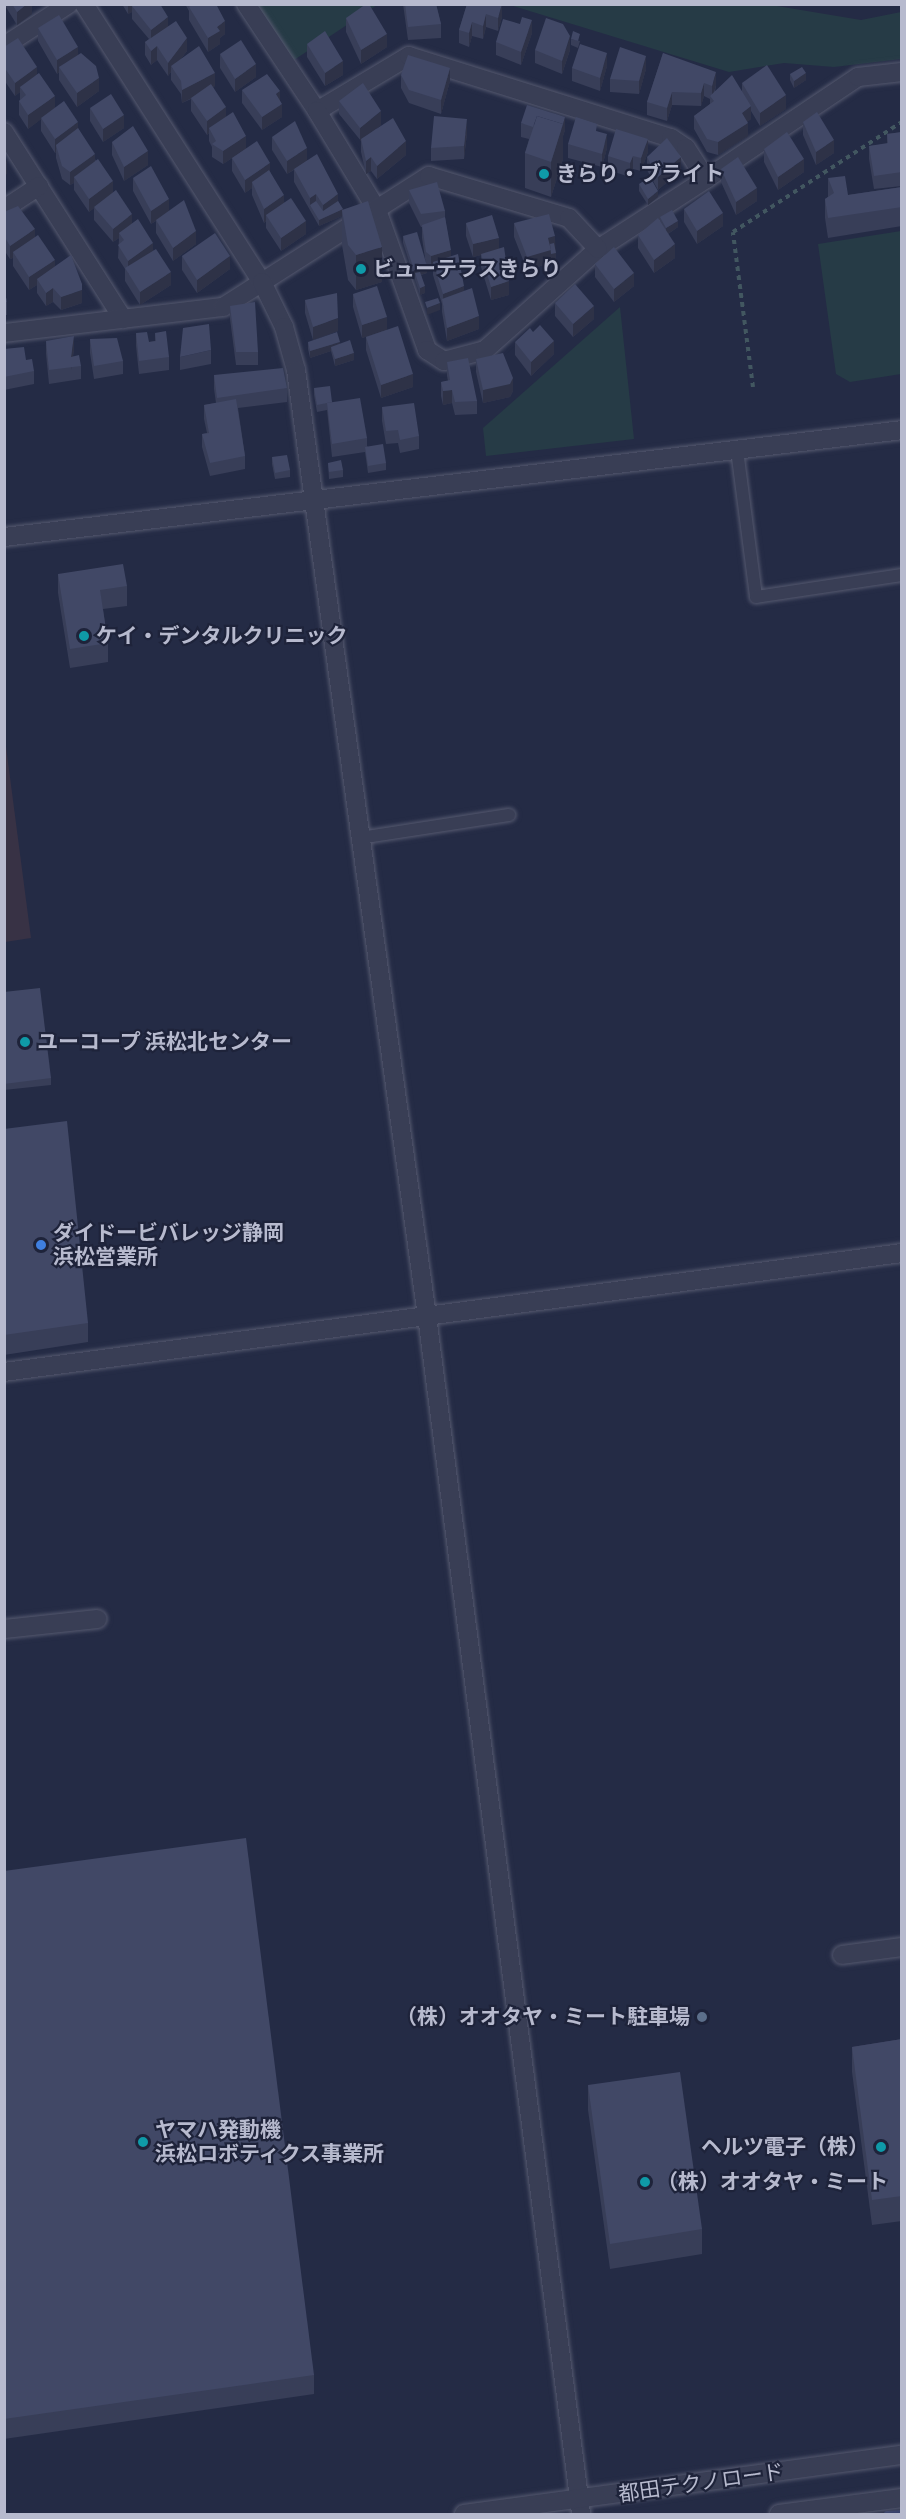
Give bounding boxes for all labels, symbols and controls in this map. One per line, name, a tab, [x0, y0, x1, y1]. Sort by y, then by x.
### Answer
place label: きらり・ブライト	[556, 161, 724, 187]
marker: きらり・ブライト	[537, 167, 551, 181]
place label: ビューテラスきらり	[373, 256, 562, 282]
marker: ビューテラスきらり	[354, 262, 368, 276]
place label: ケイ・デンタルクリニック	[96, 623, 348, 649]
marker: ケイ・デンタルクリニック	[77, 629, 91, 643]
place label: ユーコープ 浜松北センター	[37, 1029, 293, 1055]
marker: ユーコープ 浜松北センター	[18, 1035, 32, 1049]
place label: ダイドービバレッジ静岡 浜松営業所	[53, 1220, 284, 1270]
marker: ダイドービバレッジ静岡 浜松営業所	[34, 1238, 48, 1252]
place label: （株）オオタヤ・ミート駐車場	[396, 2004, 690, 2030]
marker: （株）オオタヤ・ミート駐車場	[695, 2010, 709, 2024]
place label: ヤマハ発動機 浜松ロボティクス事業所	[155, 2117, 386, 2167]
place label: ヘルツ電子（株）	[701, 2134, 869, 2160]
marker: ヤマハ発動機 浜松ロボティクス事業所	[136, 2135, 150, 2149]
marker: ヘルツ電子（株）	[874, 2140, 888, 2154]
place label: （株）オオタヤ・ミート	[657, 2169, 888, 2195]
marker: （株）オオタヤ・ミート	[638, 2175, 652, 2189]
street label: 都田テクノロード	[616, 2459, 786, 2507]

